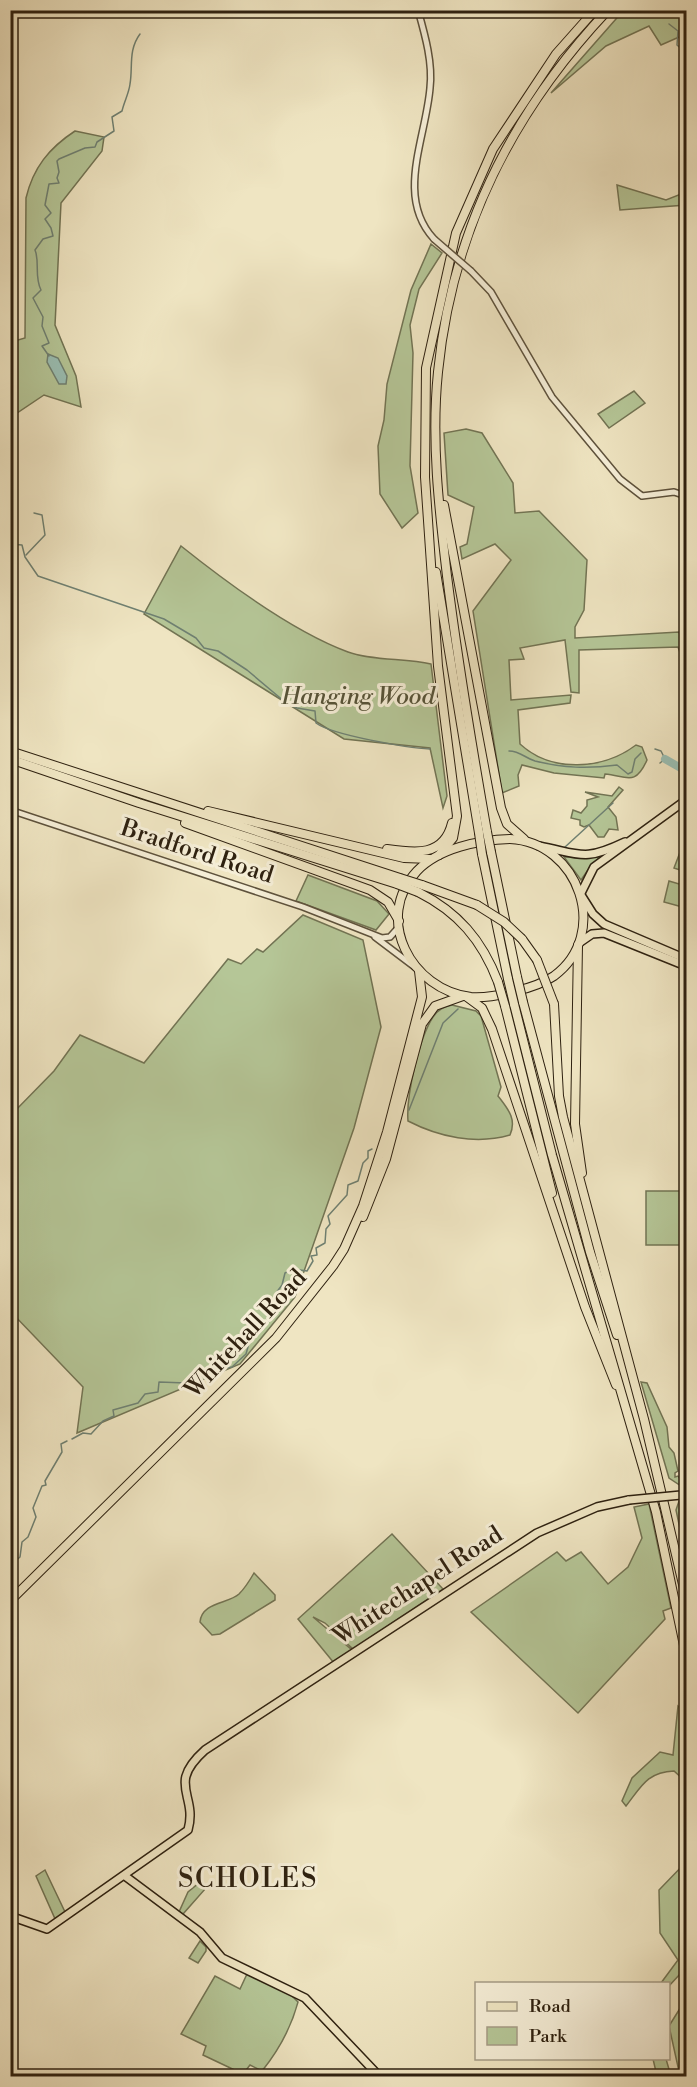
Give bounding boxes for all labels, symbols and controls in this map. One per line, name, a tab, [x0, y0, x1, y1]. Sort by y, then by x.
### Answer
park label: Hanging Wood	[280, 682, 436, 712]
street label: Bradford Road	[116, 813, 278, 891]
street label: Whitehall Road	[178, 1263, 314, 1405]
street label: Whitechapel Road	[327, 1520, 509, 1653]
district label: SCHOLES	[178, 1862, 318, 1896]
legend	[475, 1982, 670, 2060]
text: Road	[529, 1995, 572, 2018]
text: Park	[529, 2025, 568, 2048]

